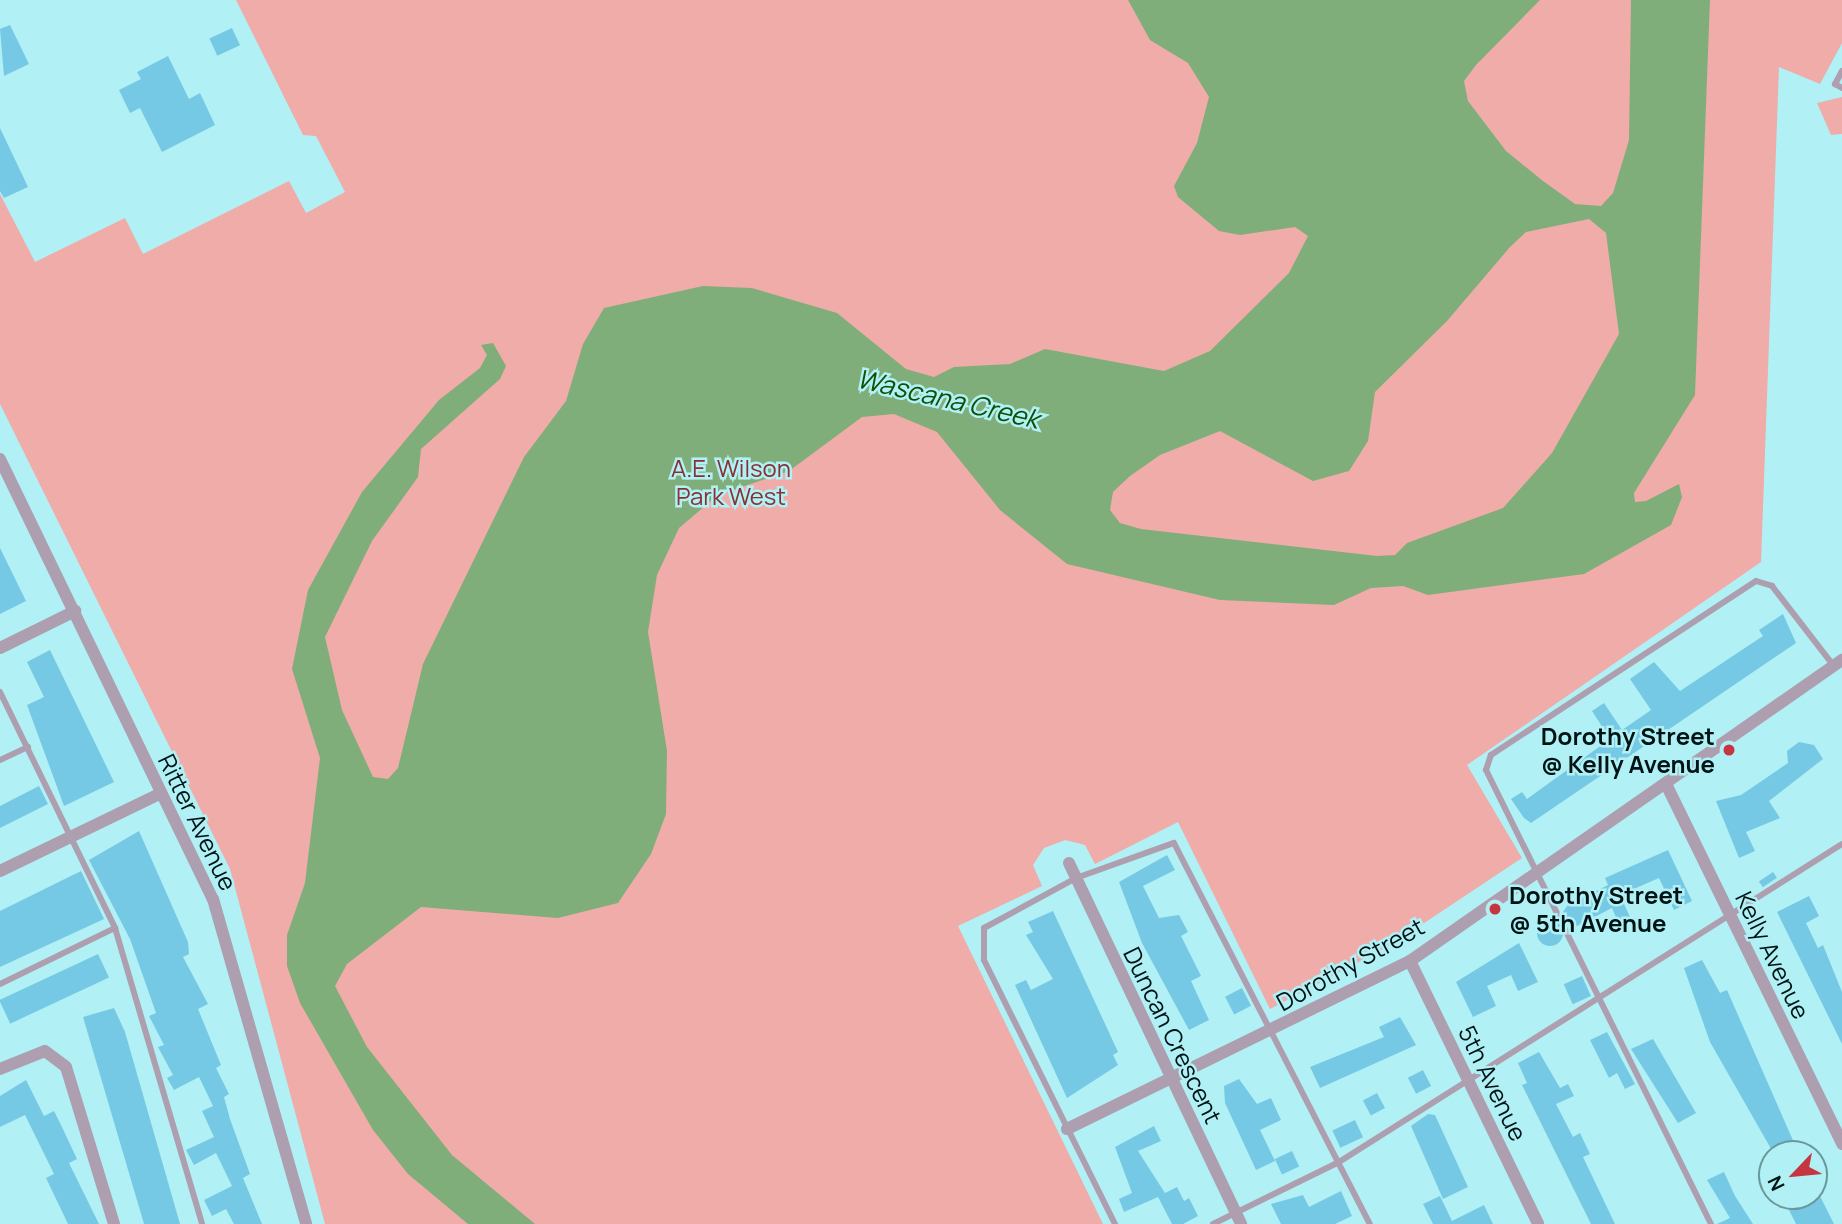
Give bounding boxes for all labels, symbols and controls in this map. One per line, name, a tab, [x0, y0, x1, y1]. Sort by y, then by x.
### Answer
water label: Wascana Creek	[854, 363, 1042, 435]
park label: A.E. Wilson Park West	[671, 454, 791, 510]
place label: Dorothy Street @ Kelly Avenue	[1541, 722, 1715, 778]
marker: Dorothy Street @ Kelly Avenue	[1721, 742, 1737, 758]
street label: Ritter Avenue	[153, 749, 243, 895]
place label: Dorothy Street @ 5th Avenue	[1509, 881, 1683, 937]
street label: Kelly Avenue	[1730, 887, 1816, 1023]
marker: Dorothy Street @ 5th Avenue	[1487, 901, 1503, 917]
street label: Dorothy Street	[1271, 911, 1429, 1017]
street label: Duncan Crescent	[1118, 942, 1228, 1128]
street label: 5th Avenue	[1453, 1021, 1533, 1145]
north arrow	[1758, 1140, 1828, 1210]
text: N	[1761, 1171, 1791, 1195]

